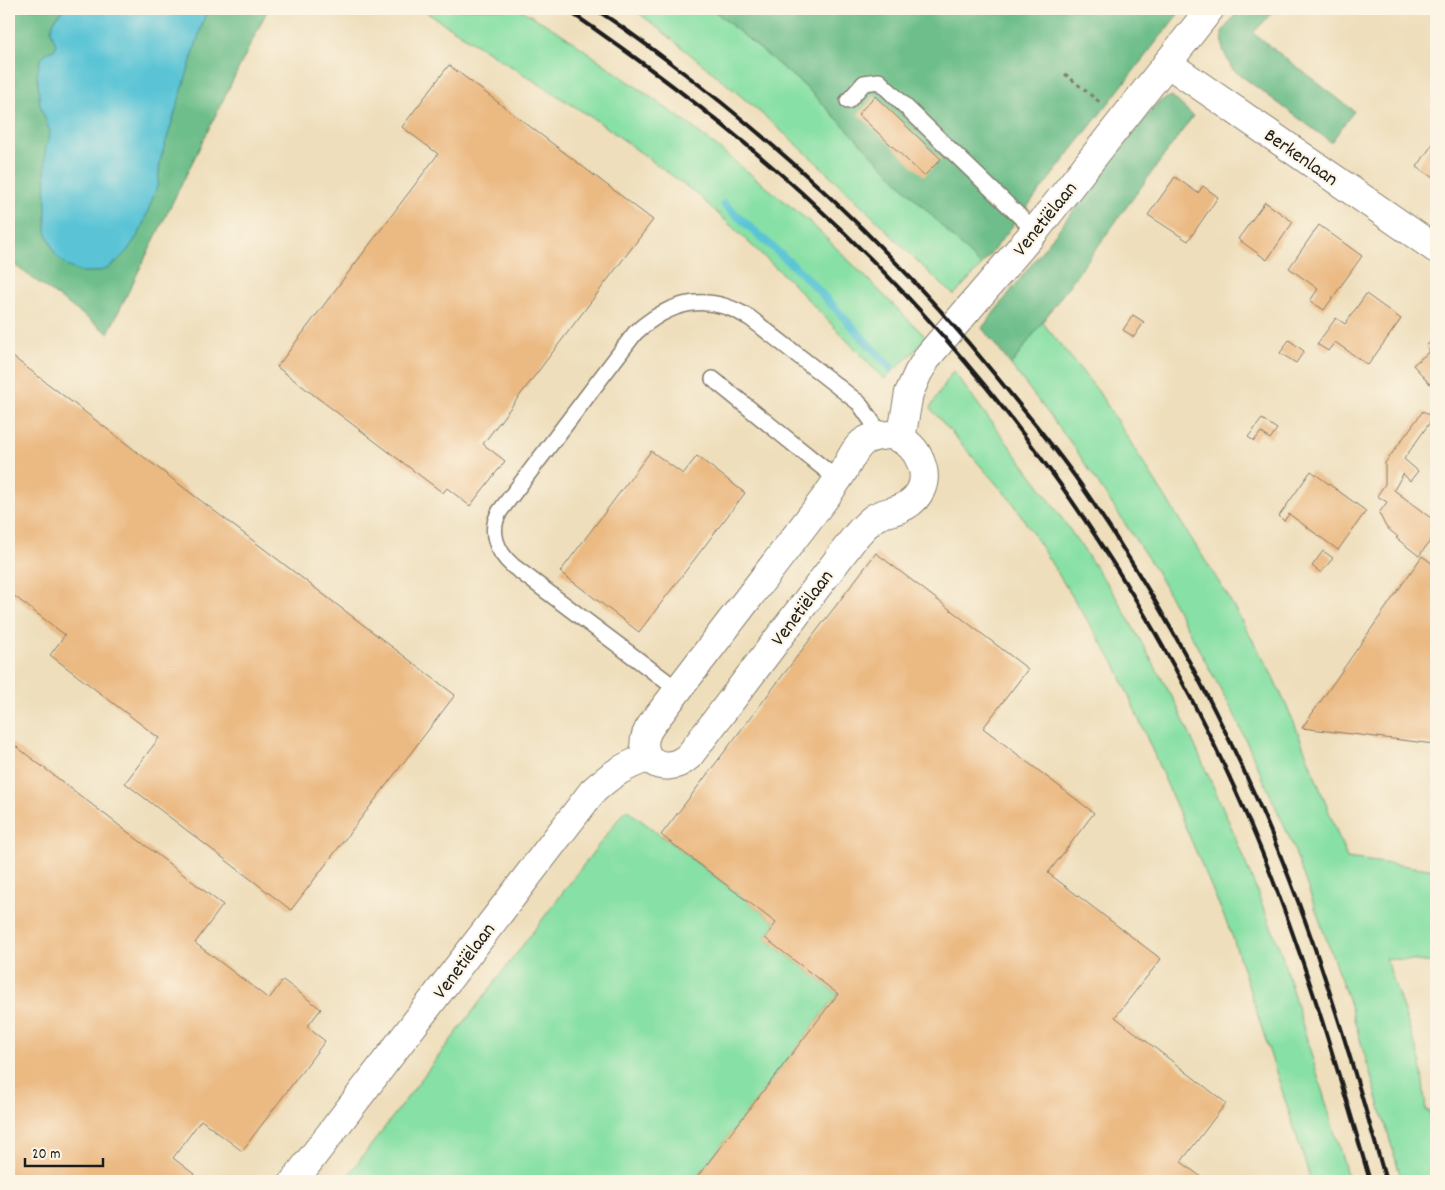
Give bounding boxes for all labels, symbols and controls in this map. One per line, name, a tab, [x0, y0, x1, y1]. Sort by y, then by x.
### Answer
street label: Berkenlaan	[1258, 123, 1343, 194]
street label: Venetiëlaan	[1007, 177, 1085, 263]
street label: Venetiëlaan	[765, 565, 841, 653]
street label: Venetiëlaan	[427, 918, 503, 1006]
scale bar	[25, 1135, 102, 1167]
text: 20 m	[32, 1144, 60, 1166]

